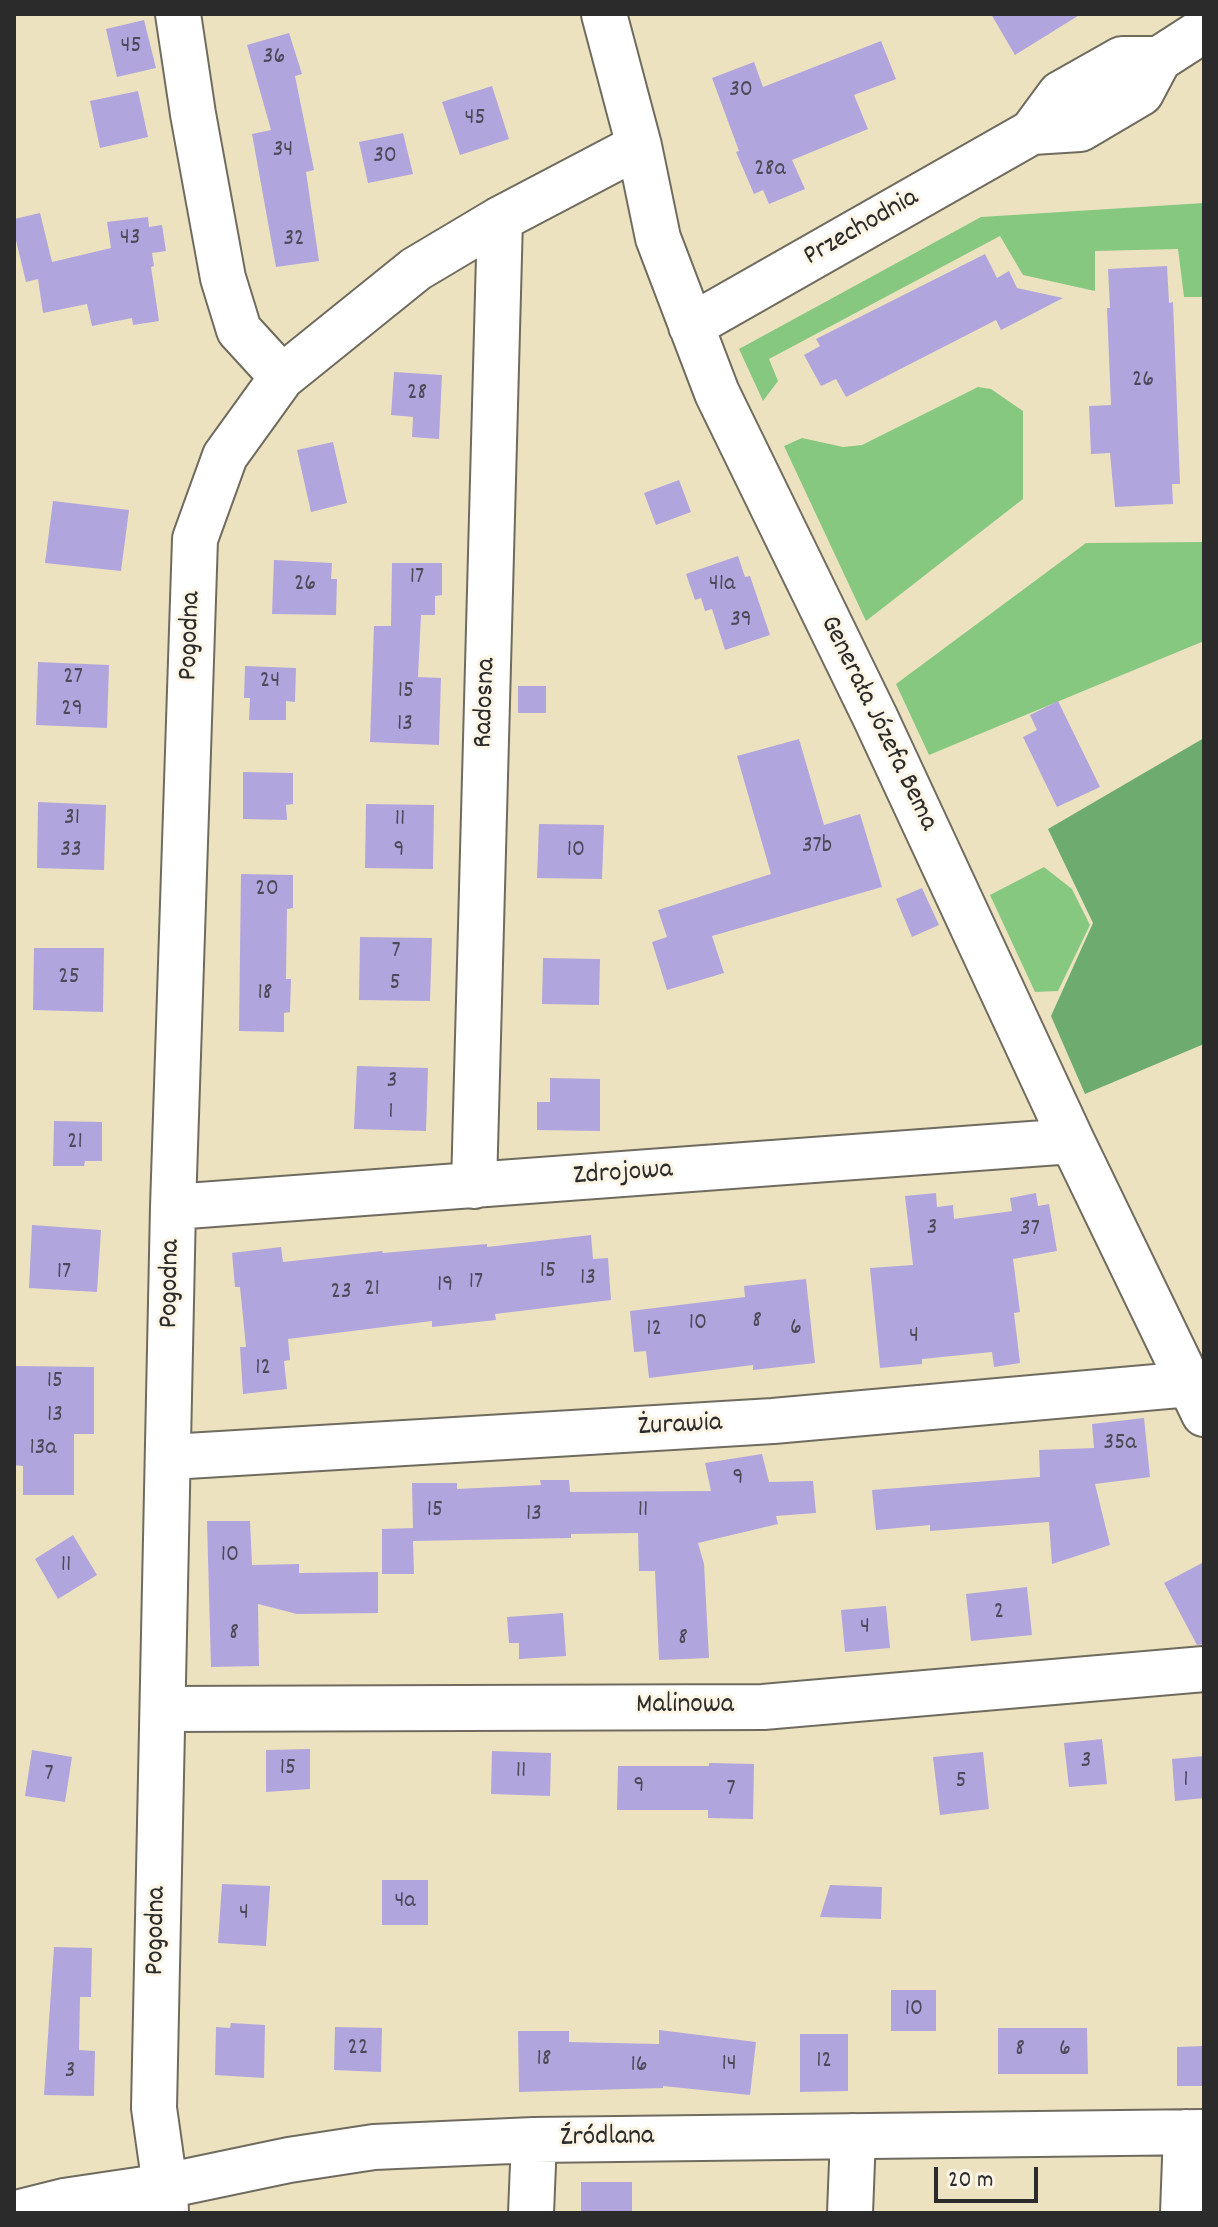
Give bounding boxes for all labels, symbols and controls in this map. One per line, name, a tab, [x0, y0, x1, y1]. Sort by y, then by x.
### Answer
house number: 45	[120, 34, 142, 62]
house number: 36	[263, 45, 285, 73]
house number: 30	[729, 78, 753, 106]
house number: 45	[464, 106, 486, 134]
house number: 34	[273, 138, 293, 166]
house number: 30	[373, 144, 397, 172]
house number: 28a	[754, 157, 786, 185]
street label: Przechodnia	[799, 183, 925, 275]
house number: 43	[120, 226, 140, 254]
house number: 32	[283, 227, 305, 255]
house number: 26	[1132, 368, 1154, 396]
house number: 28	[407, 381, 427, 409]
house number: 17	[410, 565, 424, 593]
house number: 26	[294, 572, 316, 600]
house number: 41a	[709, 572, 735, 600]
street label: Pogodna	[174, 591, 210, 681]
house number: 39	[730, 608, 752, 636]
street label: Generała Józefa Bema	[810, 611, 944, 837]
street label: Radosna	[469, 657, 505, 749]
house number: 27	[63, 665, 83, 693]
house number: 24	[260, 669, 280, 697]
house number: 15	[398, 679, 414, 707]
house number: 29	[61, 697, 83, 725]
house number: 13	[397, 712, 413, 740]
house number: 31	[64, 806, 80, 834]
house number: 11	[395, 807, 405, 835]
house number: 37b	[802, 834, 832, 862]
house number: 33	[60, 838, 82, 866]
house number: 9	[394, 838, 404, 866]
house number: 10	[567, 838, 585, 866]
house number: 20	[255, 877, 279, 905]
house number: 7	[391, 939, 401, 967]
house number: 25	[58, 965, 80, 993]
house number: 5	[389, 971, 401, 999]
house number: 18	[258, 981, 272, 1009]
house number: 3	[387, 1069, 397, 1097]
house number: 1	[388, 1100, 394, 1128]
house number: 21	[67, 1130, 83, 1158]
street label: Zdrojowa	[572, 1155, 674, 1195]
house number: 3	[927, 1216, 937, 1244]
house number: 37	[1020, 1217, 1040, 1245]
street label: Pogodna	[154, 1239, 190, 1329]
house number: 15	[540, 1259, 556, 1287]
house number: 17	[57, 1260, 71, 1288]
house number: 13	[580, 1266, 596, 1294]
house number: 17	[469, 1270, 483, 1298]
house number: 19	[437, 1273, 453, 1301]
house number: 21	[364, 1277, 380, 1305]
house number: 23	[330, 1280, 352, 1308]
house number: 8	[752, 1309, 762, 1337]
house number: 10	[689, 1311, 707, 1339]
house number: 6	[790, 1316, 802, 1344]
house number: 12	[646, 1317, 662, 1345]
house number: 4	[909, 1324, 919, 1352]
house number: 12	[255, 1356, 271, 1384]
house number: 15	[47, 1369, 63, 1397]
house number: 13	[47, 1403, 63, 1431]
street label: Żurawia	[637, 1408, 723, 1446]
house number: 35a	[1103, 1431, 1137, 1459]
house number: 13a	[29, 1436, 57, 1464]
house number: 9	[733, 1466, 743, 1494]
house number: 15	[427, 1498, 443, 1526]
house number: 11	[638, 1498, 648, 1526]
house number: 13	[526, 1502, 542, 1530]
house number: 10	[221, 1543, 239, 1571]
house number: 11	[61, 1553, 71, 1581]
house number: 2	[994, 1600, 1004, 1628]
house number: 4	[860, 1615, 870, 1643]
house number: 8	[229, 1621, 239, 1649]
house number: 8	[678, 1626, 688, 1654]
street label: Malinowa	[636, 1690, 734, 1724]
house number: 3	[1081, 1749, 1091, 1777]
house number: 15	[280, 1756, 296, 1784]
house number: 11	[516, 1759, 526, 1787]
house number: 7	[44, 1762, 54, 1790]
house number: 1	[1183, 1768, 1189, 1796]
house number: 5	[955, 1769, 967, 1797]
house number: 9	[634, 1774, 644, 1802]
house number: 7	[726, 1777, 736, 1805]
street label: Pogodna	[140, 1886, 176, 1976]
house number: 4a	[394, 1889, 416, 1917]
house number: 4	[239, 1901, 249, 1929]
house number: 10	[905, 1997, 923, 2025]
house number: 22	[348, 2036, 368, 2064]
house number: 8	[1015, 2037, 1025, 2065]
house number: 6	[1059, 2037, 1071, 2065]
house number: 18	[537, 2047, 551, 2075]
house number: 12	[816, 2049, 832, 2077]
house number: 14	[721, 2052, 737, 2080]
house number: 16	[630, 2053, 648, 2081]
house number: 3	[65, 2059, 75, 2087]
street label: Źródlana	[560, 2121, 654, 2157]
scale bar	[938, 2151, 1042, 2201]
text: 20 m	[948, 2164, 994, 2198]

